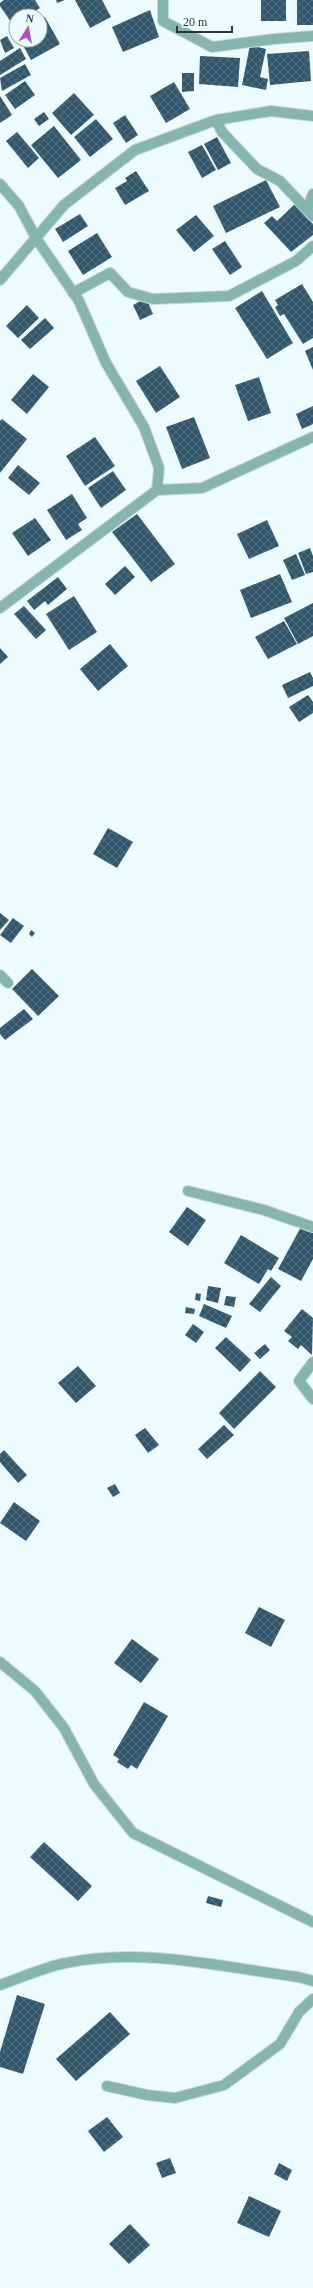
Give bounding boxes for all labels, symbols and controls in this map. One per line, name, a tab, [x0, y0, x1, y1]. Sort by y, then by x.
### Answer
north arrow	[8, 8, 48, 48]
scale bar	[177, 8, 232, 34]
text: N	[25, 12, 35, 25]
text: 20 m	[183, 15, 208, 29]

